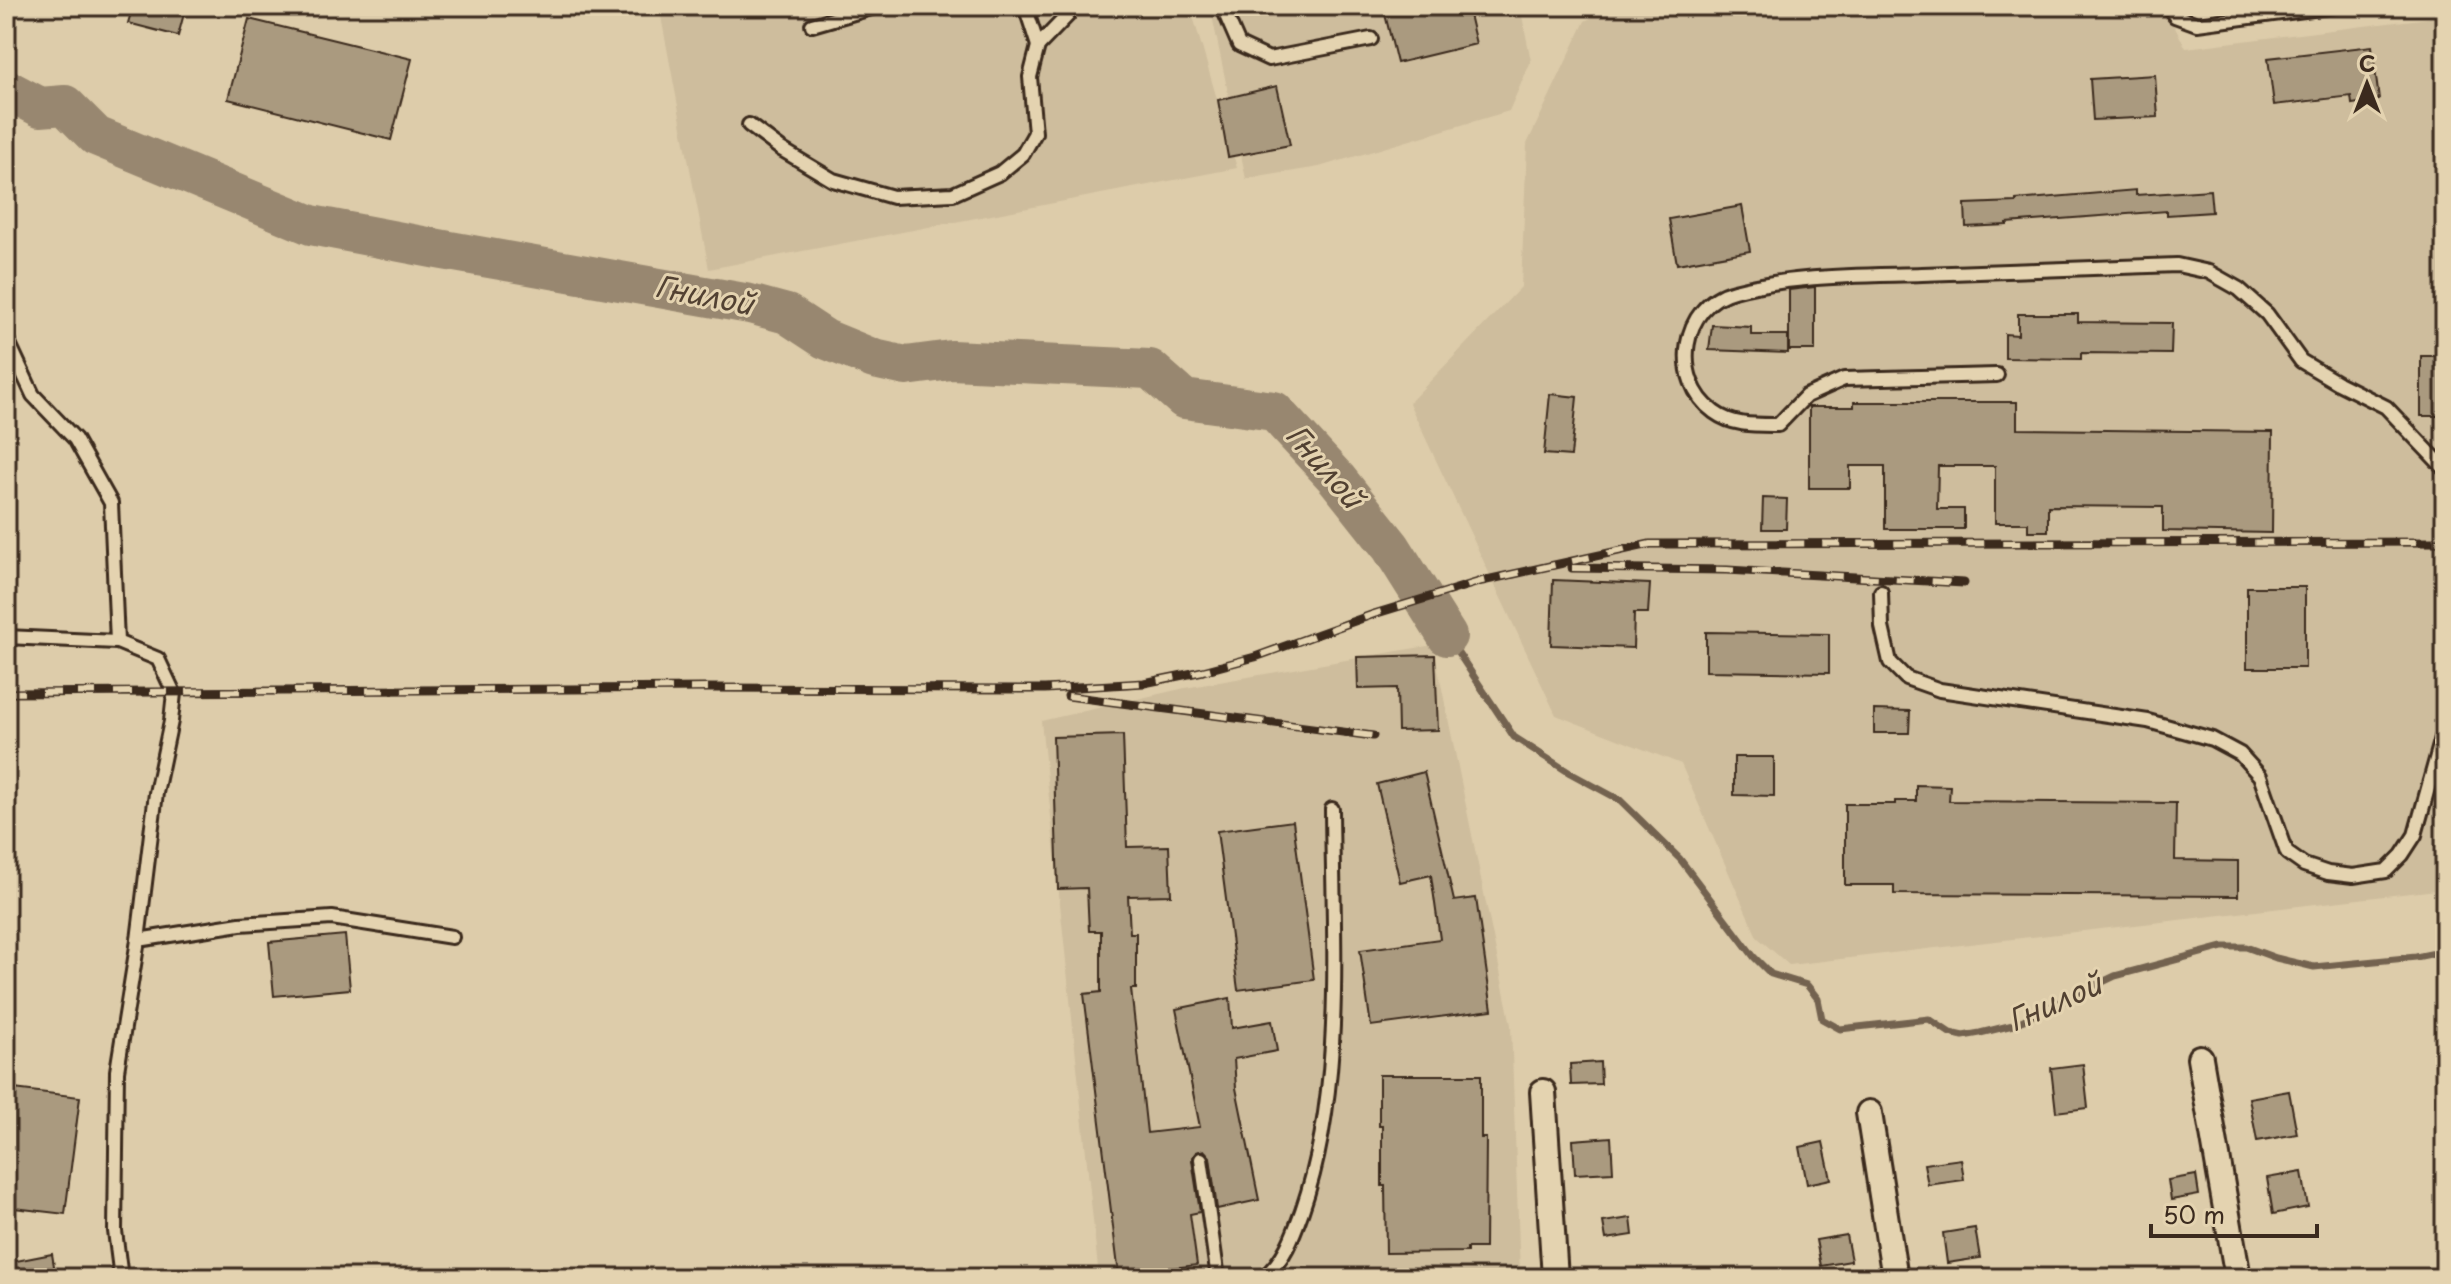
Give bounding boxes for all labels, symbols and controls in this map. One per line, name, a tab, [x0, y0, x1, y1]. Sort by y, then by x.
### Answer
north arrow	[2327, 44, 2407, 124]
text: С	[2359, 46, 2375, 79]
water label: Гнилой	[652, 262, 761, 326]
water label: Гнилой	[1276, 413, 1378, 520]
water label: Гнилой	[2000, 959, 2111, 1041]
scale bar	[2151, 1188, 2317, 1238]
text: 50 m	[2163, 1196, 2225, 1232]

